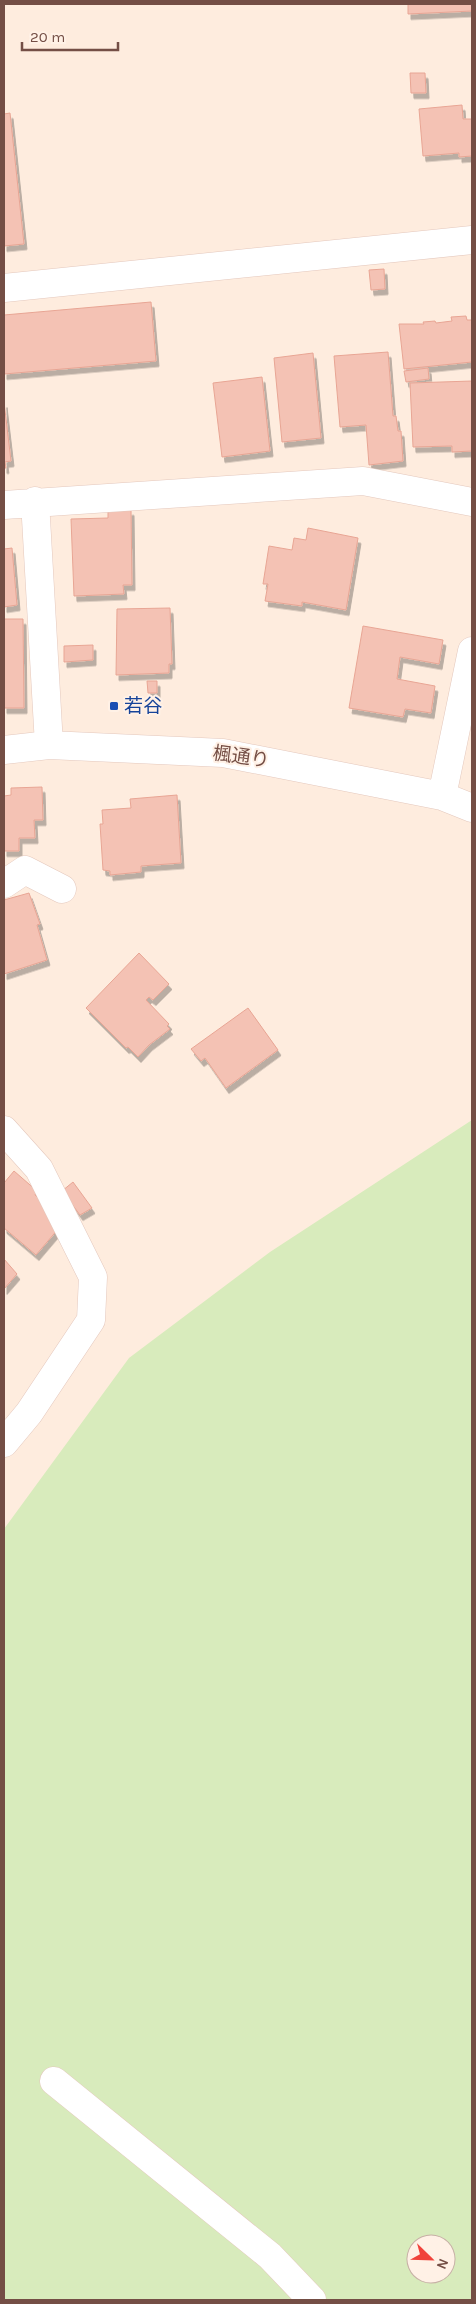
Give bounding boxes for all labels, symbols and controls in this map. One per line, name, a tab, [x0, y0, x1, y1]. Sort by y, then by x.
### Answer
scale bar	[22, 20, 119, 52]
text: 20 m	[30, 28, 65, 46]
place label: 若谷	[124, 695, 162, 717]
marker: 若谷	[108, 700, 120, 712]
street label: 楓通り	[211, 742, 271, 772]
north arrow	[406, 2234, 456, 2284]
text: N	[433, 2256, 452, 2272]

